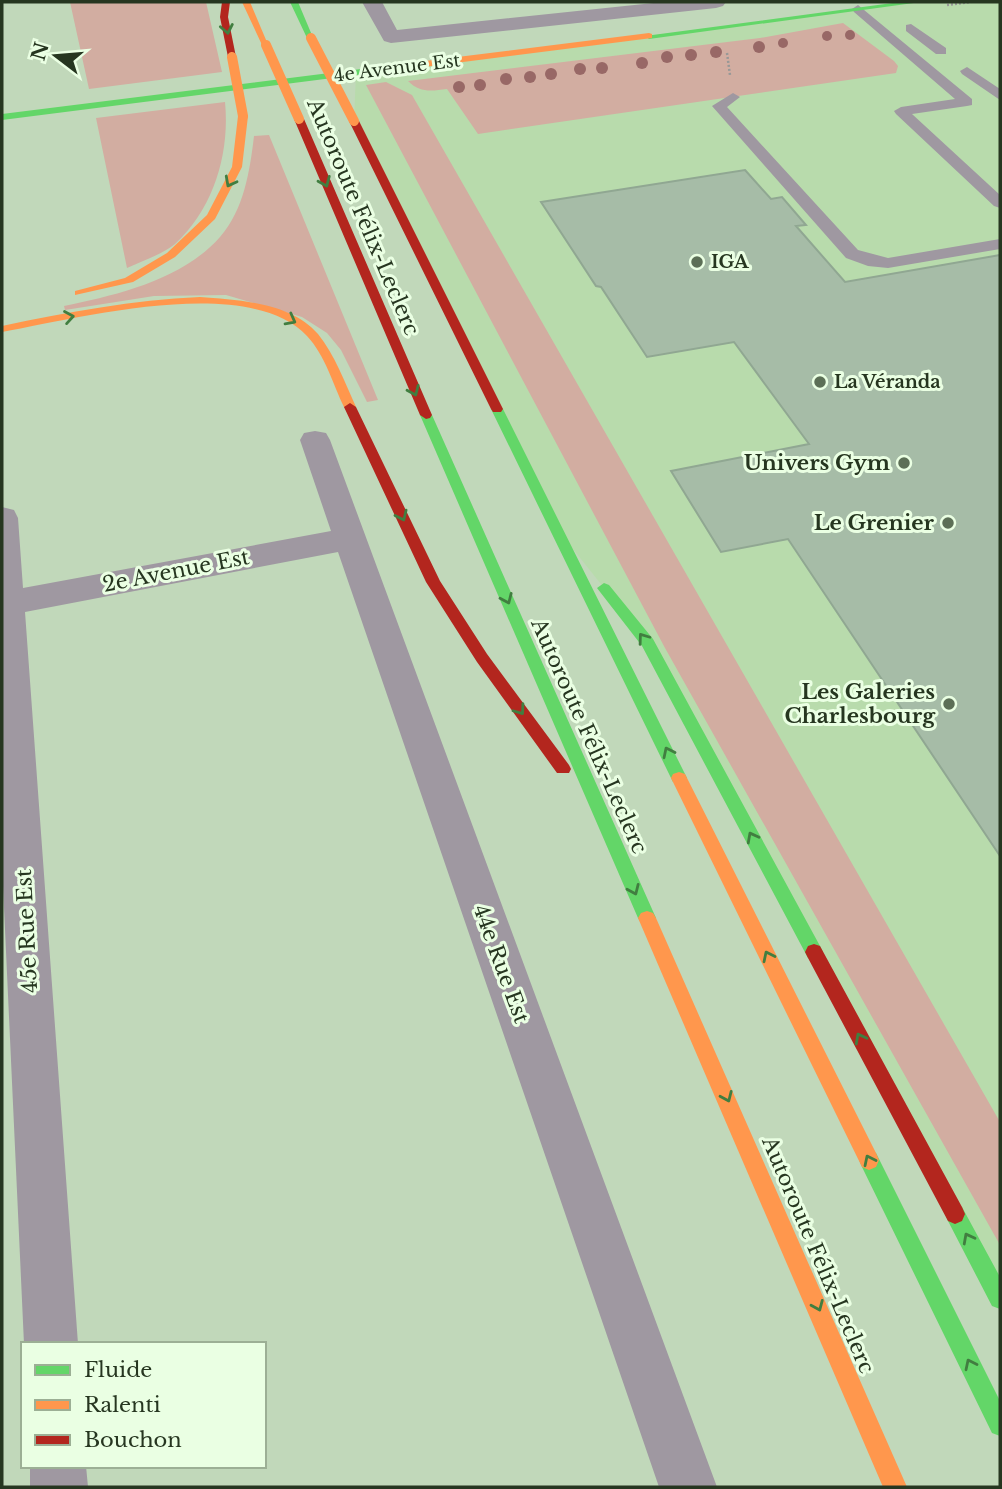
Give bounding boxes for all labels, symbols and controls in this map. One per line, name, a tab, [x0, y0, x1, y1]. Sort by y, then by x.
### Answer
north arrow	[21, 21, 91, 91]
one-way arrow	[218, 23, 233, 35]
text: N	[27, 40, 54, 63]
street label: 4e Avenue Est	[333, 49, 462, 87]
street label: Autoroute Félix-Leclerc	[301, 94, 425, 339]
one-way arrow	[225, 175, 238, 187]
one-way arrow	[317, 175, 331, 187]
place label: IGA	[711, 251, 750, 273]
marker: IGA	[689, 254, 705, 270]
one-way arrow	[63, 311, 75, 326]
one-way arrow	[284, 312, 297, 326]
place label: La Véranda	[834, 371, 941, 393]
marker: La Véranda	[812, 374, 828, 390]
one-way arrow	[406, 384, 420, 396]
place label: Univers Gym	[744, 450, 890, 476]
marker: Univers Gym	[896, 455, 912, 471]
one-way arrow	[394, 509, 408, 521]
place label: Le Grenier	[814, 510, 935, 536]
marker: Le Grenier	[940, 515, 956, 531]
street label: 2e Avenue Est	[100, 544, 252, 598]
one-way arrow	[498, 592, 512, 604]
street label: Autoroute Félix-Leclerc	[525, 614, 653, 858]
one-way arrow	[639, 633, 651, 646]
place label: Les Galeries Charlesbourg	[785, 679, 936, 729]
marker: Les Galeries Charlesbourg	[941, 696, 957, 712]
one-way arrow	[512, 702, 524, 715]
one-way arrow	[662, 747, 676, 759]
one-way arrow	[747, 832, 760, 844]
street label: 45e Rue Est	[11, 869, 43, 993]
one-way arrow	[626, 882, 640, 895]
street label: 44e Rue Est	[468, 901, 534, 1027]
one-way arrow	[763, 951, 777, 963]
one-way arrow	[855, 1032, 868, 1045]
one-way arrow	[719, 1090, 733, 1102]
street label: Autoroute Félix-Leclerc	[756, 1132, 880, 1377]
one-way arrow	[864, 1155, 878, 1167]
one-way arrow	[963, 1233, 976, 1245]
one-way arrow	[810, 1298, 824, 1311]
legend	[21, 1342, 266, 1468]
text: Fluide	[84, 1357, 152, 1383]
one-way arrow	[964, 1359, 978, 1371]
text: Ralenti	[84, 1392, 161, 1418]
text: Bouchon	[84, 1427, 182, 1453]

